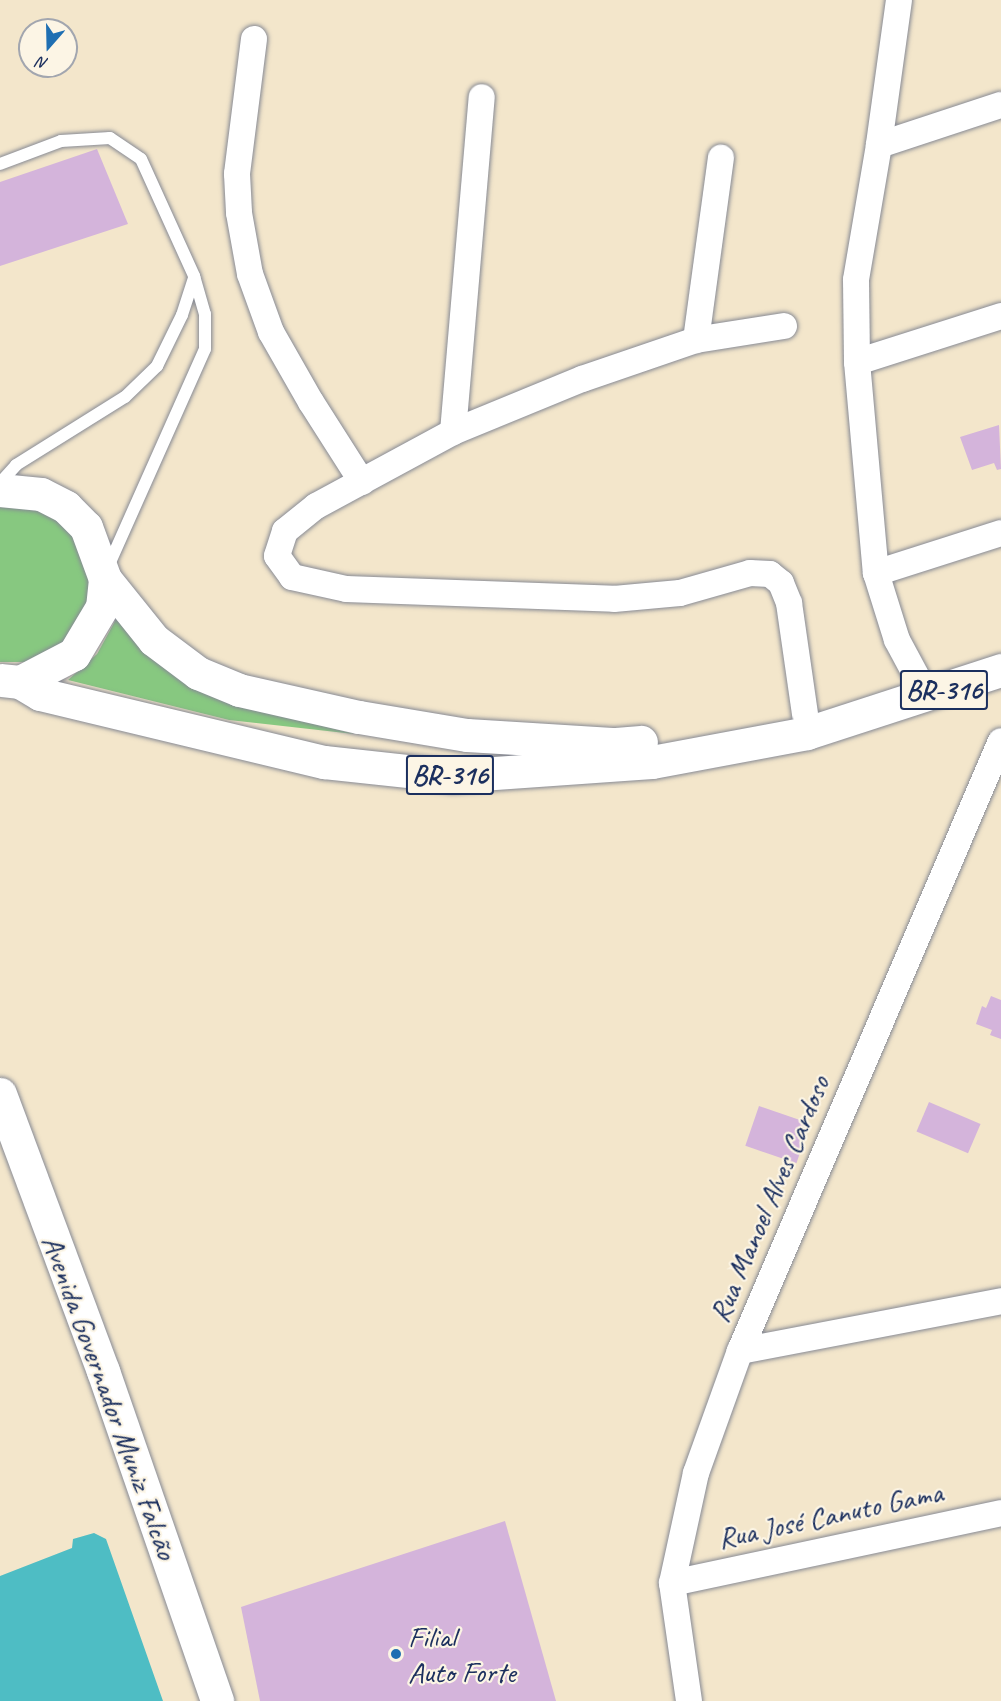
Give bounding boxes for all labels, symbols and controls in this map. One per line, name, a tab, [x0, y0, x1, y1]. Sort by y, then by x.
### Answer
north arrow	[18, 18, 78, 78]
text: N	[34, 52, 51, 74]
road number: BR-316	[899, 665, 989, 715]
road number: BR-316	[405, 750, 495, 800]
street label: Rua Manoel Alves Cardoso	[701, 1070, 837, 1328]
street label: Avenida Governador Muniz Falcão	[35, 1231, 185, 1563]
street label: Rua José Canuto Gama	[714, 1474, 946, 1556]
place label: Filial Auto Forte	[408, 1619, 516, 1690]
marker: Filial Auto Forte	[389, 1647, 403, 1661]

